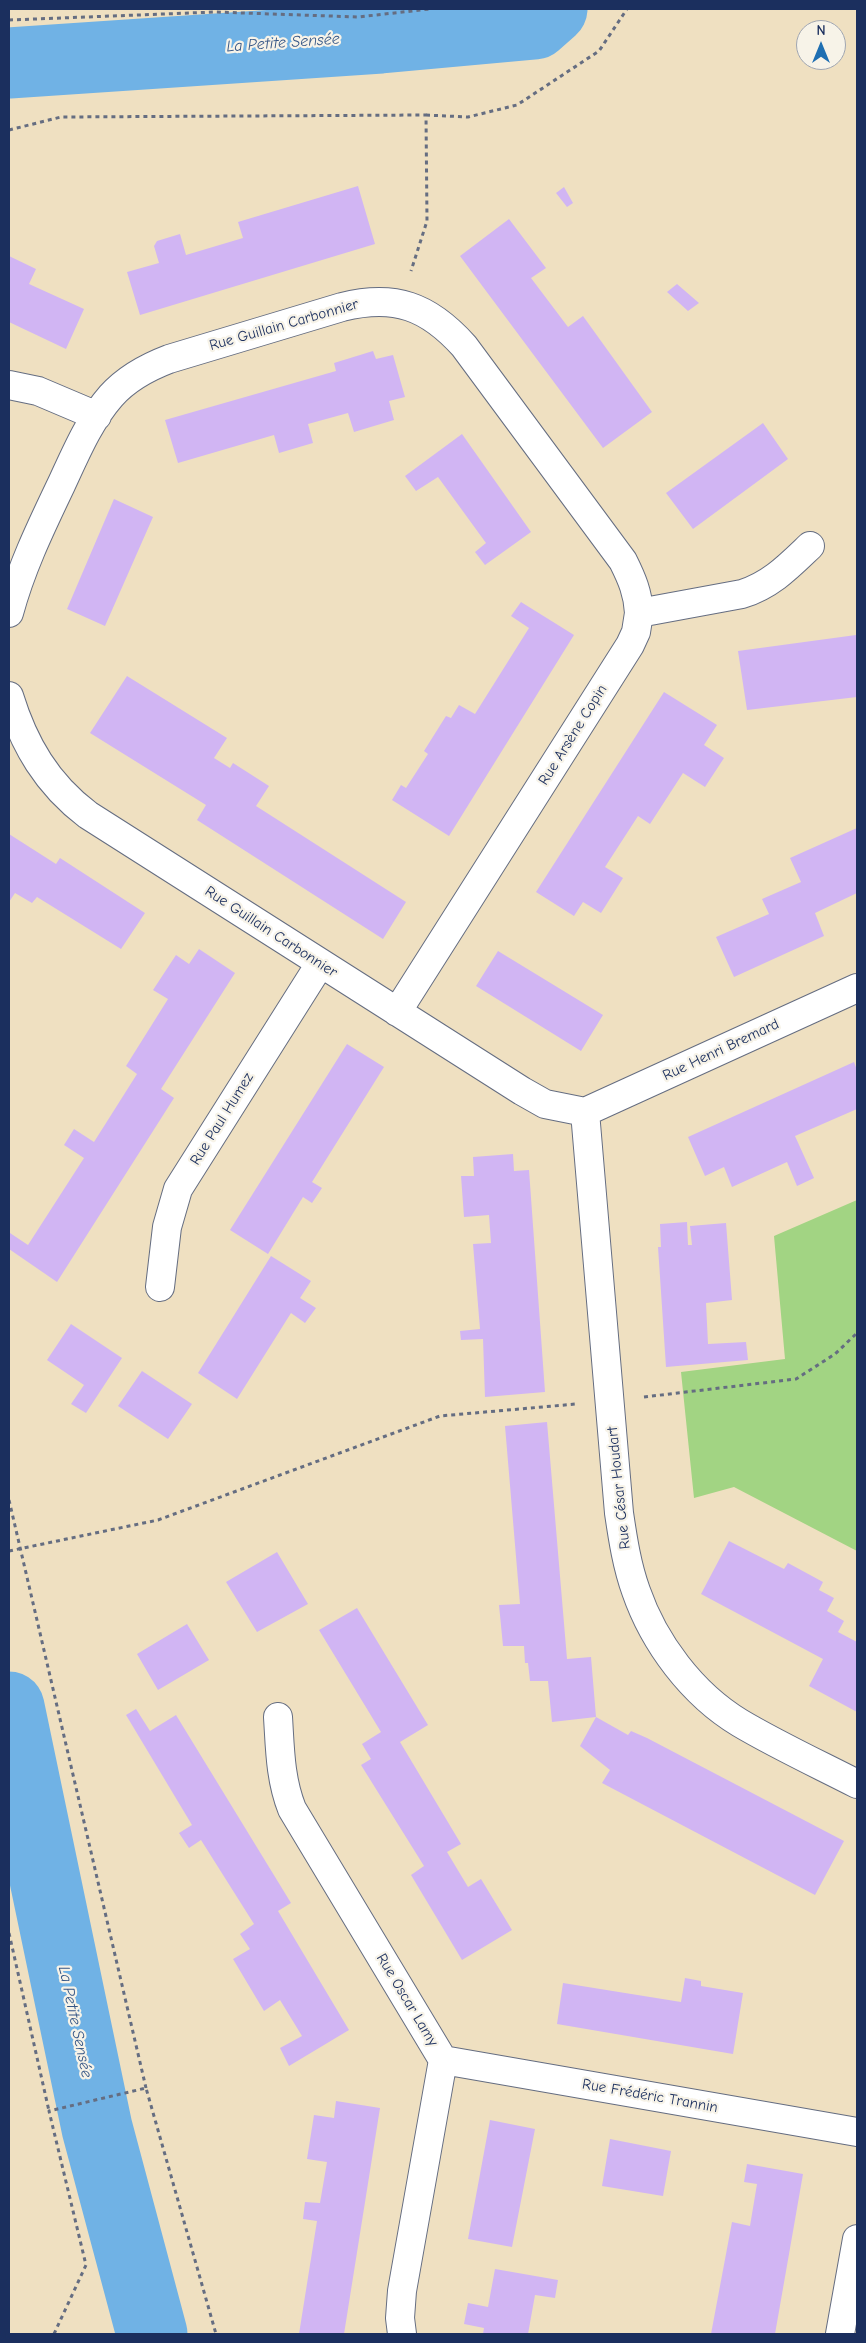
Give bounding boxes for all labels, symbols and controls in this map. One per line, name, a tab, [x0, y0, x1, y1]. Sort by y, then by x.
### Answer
north arrow	[796, 20, 846, 70]
text: N	[816, 22, 826, 39]
water label: La Petite Sensée	[226, 29, 340, 57]
street label: Rue Guillain Carbonnier	[207, 295, 361, 355]
street label: Rue Arsène Copin	[535, 681, 611, 789]
street label: Rue Guillain Carbonnier	[201, 882, 341, 982]
street label: Rue Henri Bremard	[660, 1015, 782, 1085]
street label: Rue Paul Humez	[186, 1069, 258, 1169]
street label: Rue César Houdart	[604, 1426, 634, 1550]
street label: Rue Oscar Lamy	[372, 1950, 442, 2050]
water label: La Petite Sensée	[54, 1964, 96, 2080]
street label: Rue Frédéric Trannin	[581, 2075, 719, 2117]

